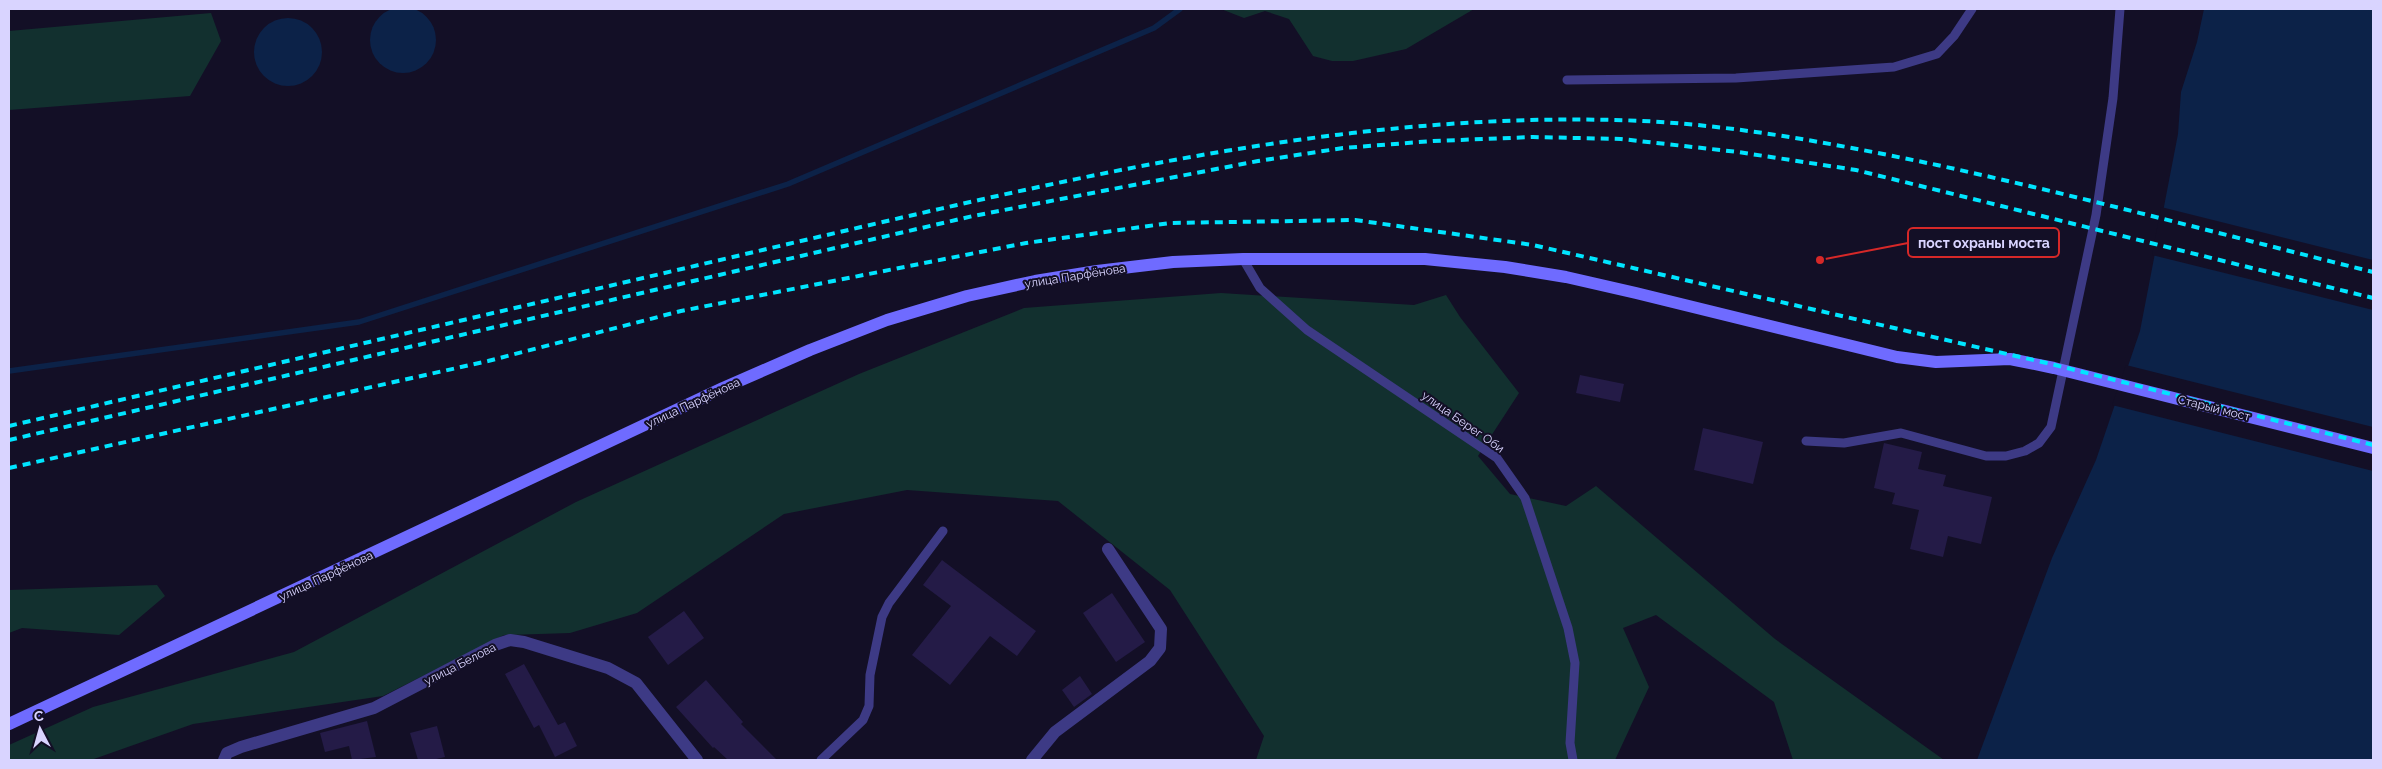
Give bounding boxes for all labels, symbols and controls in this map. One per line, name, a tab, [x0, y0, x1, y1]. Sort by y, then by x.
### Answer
callout: пост охраны моста	[1908, 228, 2059, 257]
text: пост охраны моста	[1918, 235, 2050, 251]
street label: улица Парфёнова	[1024, 261, 1126, 291]
street label: улица Парфёнова	[644, 375, 742, 431]
street label: улица Берег Оби	[1419, 388, 1507, 456]
street label: Старый мост	[2176, 392, 2252, 424]
street label: улица Парфёнова	[277, 548, 375, 604]
street label: улица Белова	[422, 640, 498, 688]
north arrow	[15, 704, 65, 754]
text: С	[33, 708, 45, 725]

